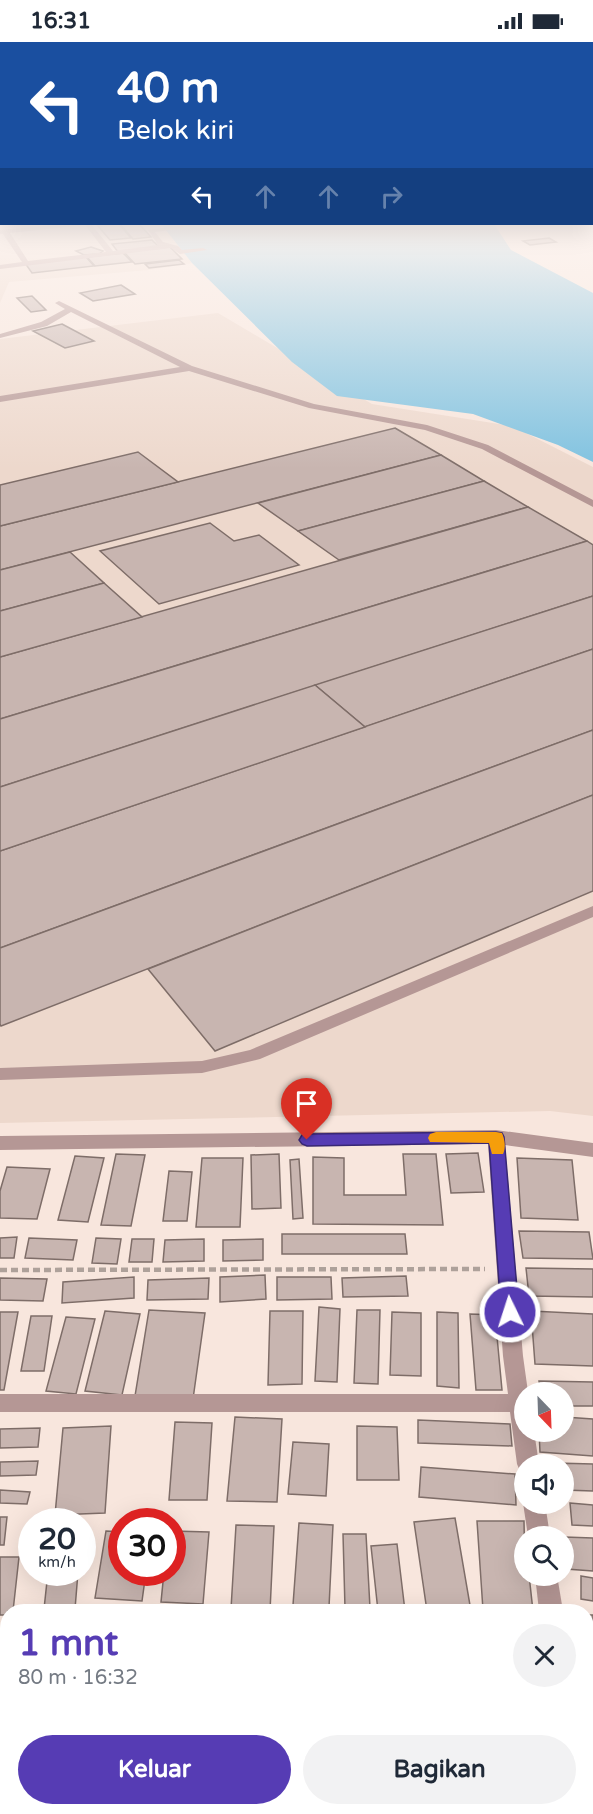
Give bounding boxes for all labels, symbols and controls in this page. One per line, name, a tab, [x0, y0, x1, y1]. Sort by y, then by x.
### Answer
text: 16:31	[30, 8, 91, 34]
text: 40 m	[117, 63, 219, 114]
icon: left	[18, 66, 96, 144]
text: Belok kiri	[117, 114, 234, 147]
icon: left	[186, 180, 219, 213]
icon: ahead	[249, 180, 282, 213]
icon: ahead	[312, 180, 345, 213]
icon: right	[375, 180, 408, 213]
pin	[281, 1078, 332, 1140]
icon: arrive	[290, 1087, 323, 1120]
position arrow	[478, 1280, 542, 1344]
north arrow	[514, 1382, 574, 1442]
map controls	[514, 1382, 574, 1586]
button: sound	[514, 1454, 574, 1514]
speed limit sign: 30	[108, 1508, 186, 1586]
text: 20	[38, 1521, 76, 1558]
button: search	[514, 1526, 574, 1586]
text: km/h	[38, 1553, 76, 1571]
text: 1 mnt	[18, 1622, 118, 1665]
button: close	[513, 1624, 576, 1687]
text: 80 m · 16:32	[18, 1666, 138, 1690]
button: Keluar	[18, 1735, 291, 1804]
button: Bagikan	[303, 1735, 576, 1804]

